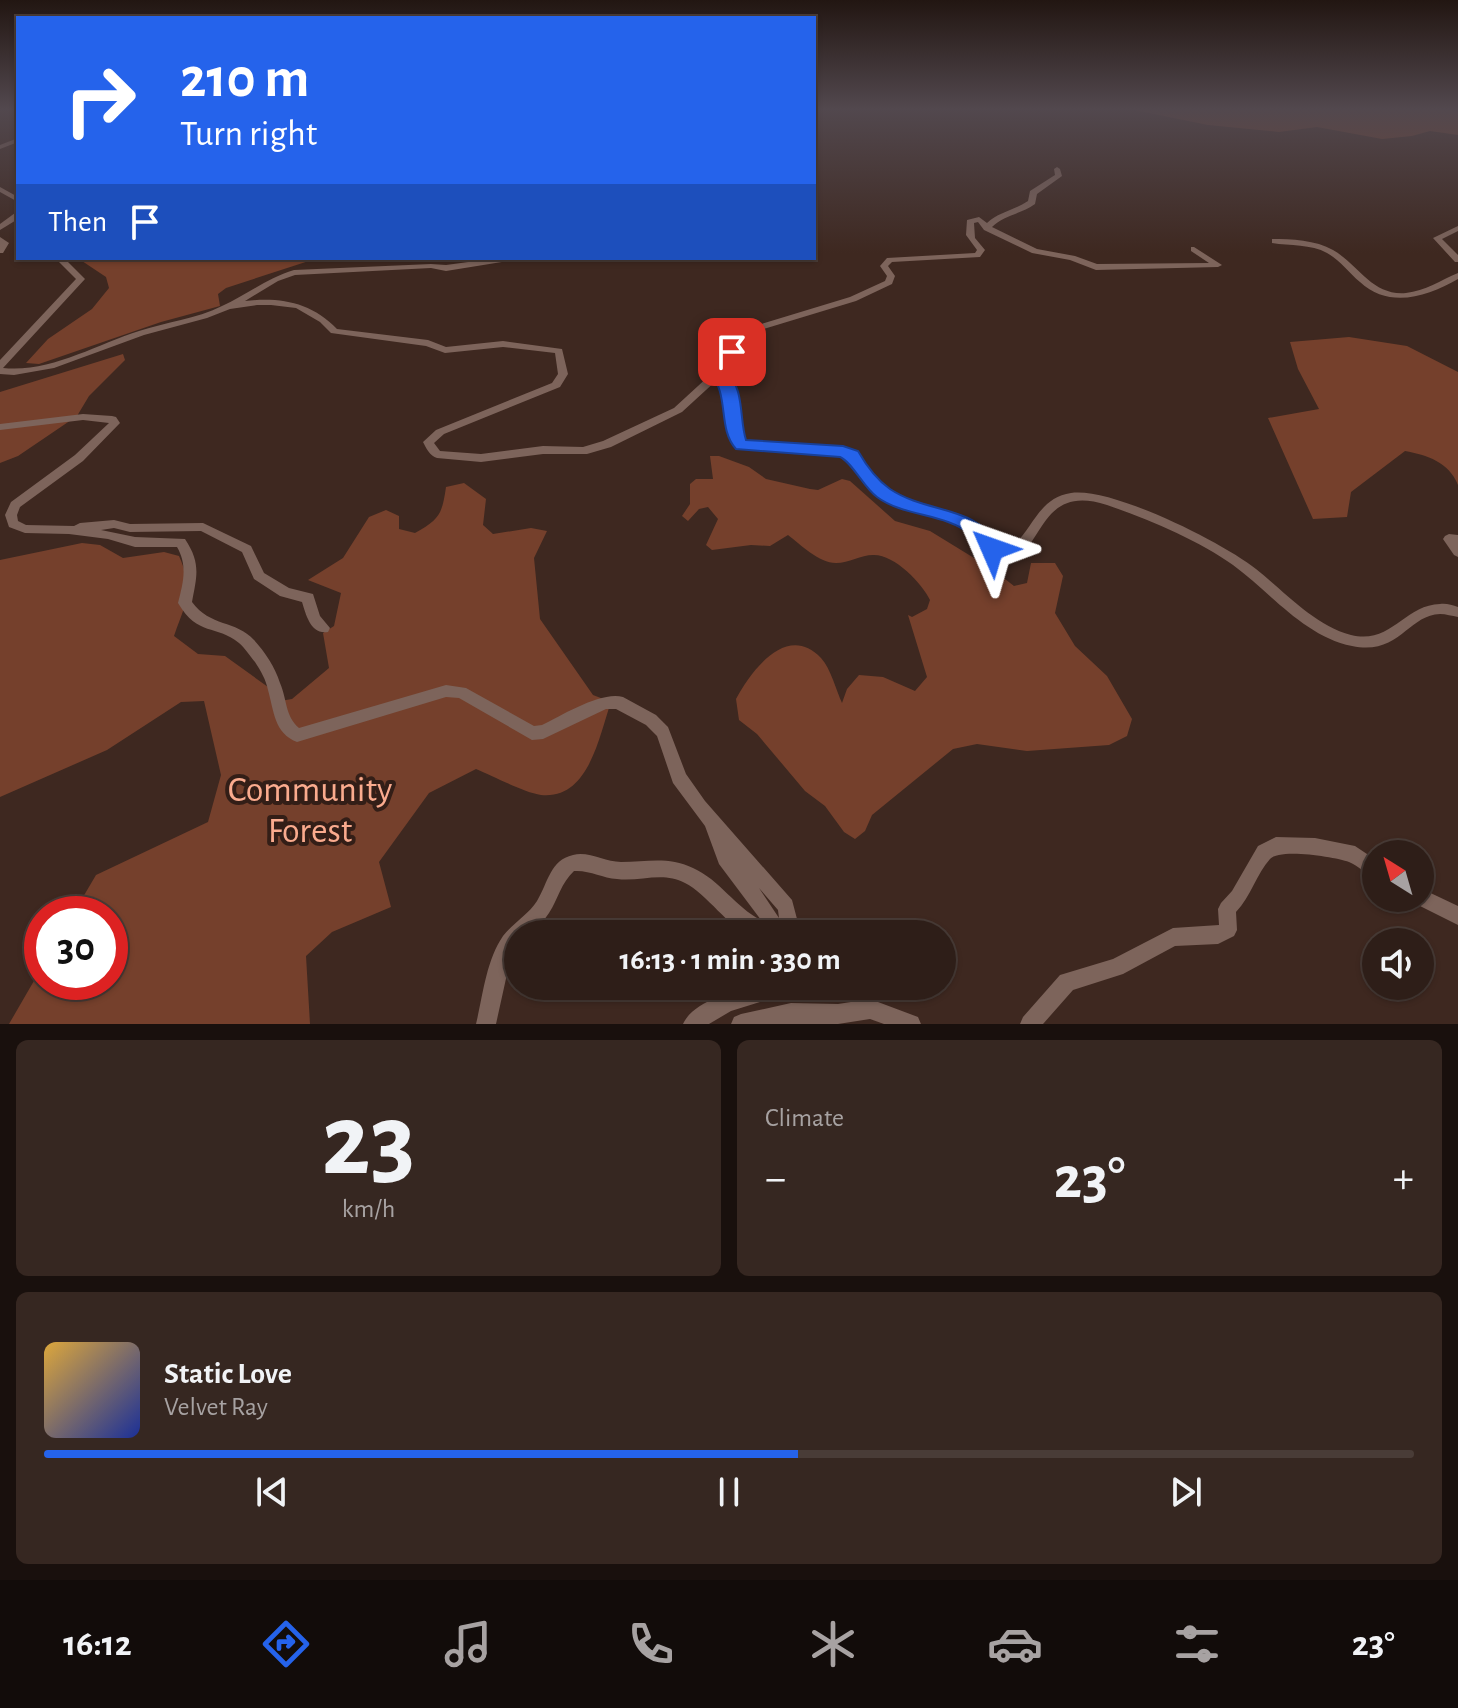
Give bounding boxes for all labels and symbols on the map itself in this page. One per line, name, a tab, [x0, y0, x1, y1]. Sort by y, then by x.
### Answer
pin	[698, 318, 766, 386]
position arrow	[950, 507, 1034, 591]
park label: Community Forest	[228, 772, 392, 849]
north arrow	[1362, 840, 1434, 912]
speed limit sign: 30	[24, 896, 128, 1000]

